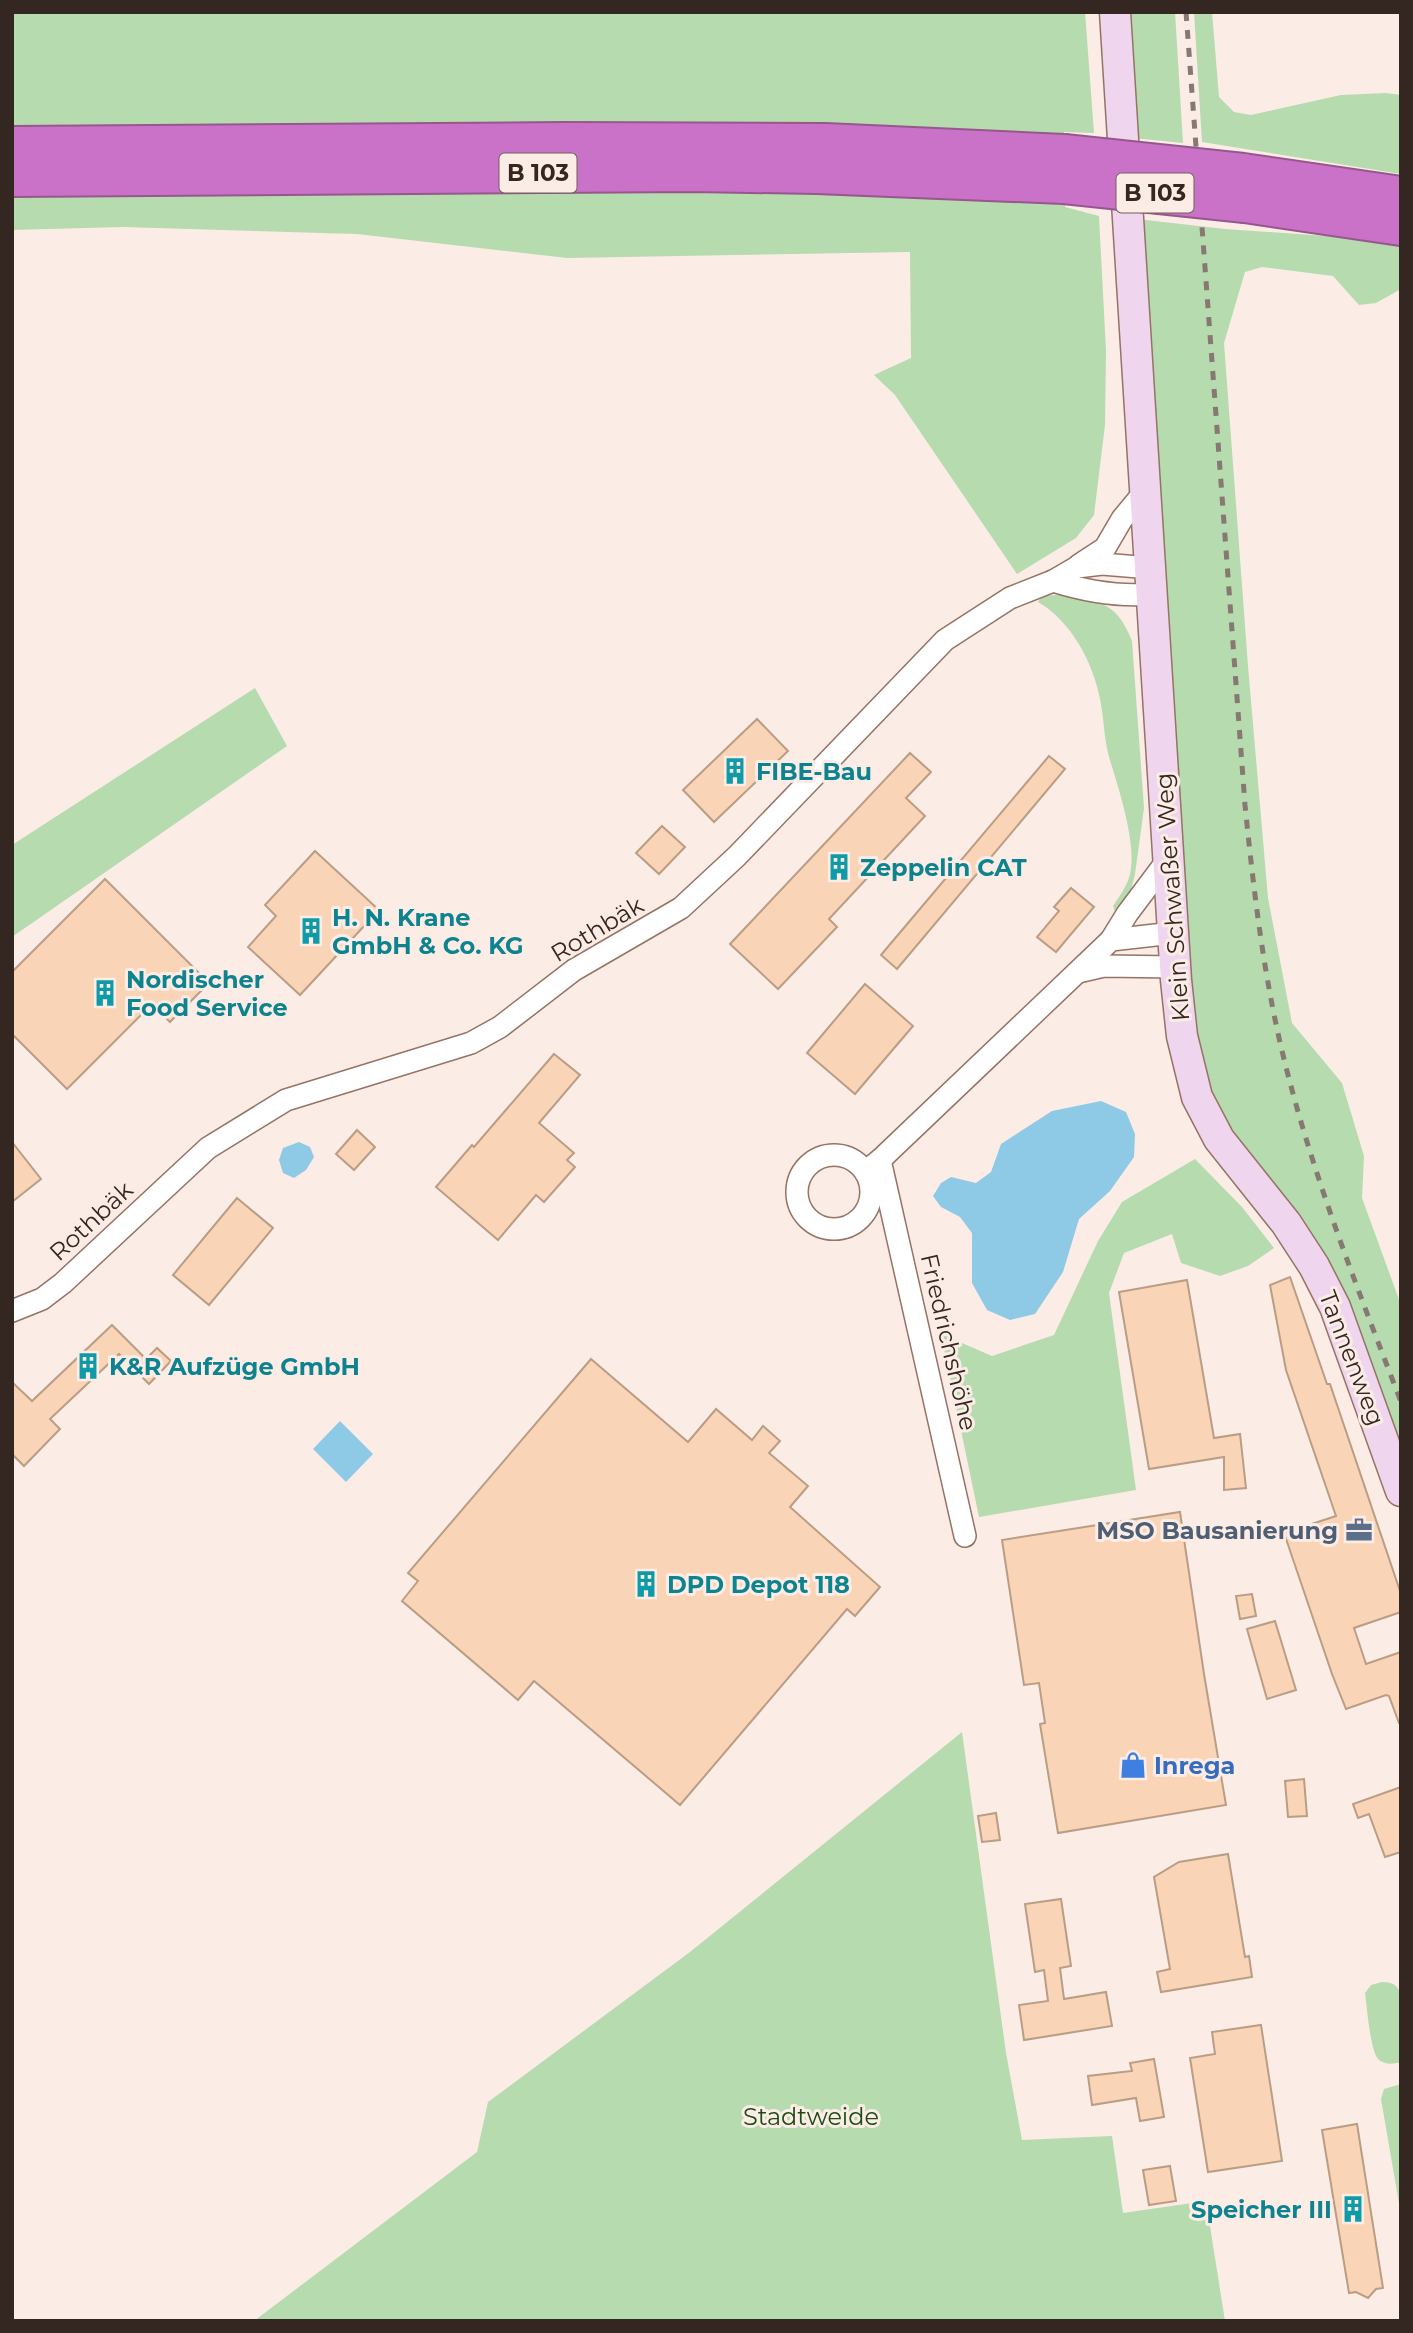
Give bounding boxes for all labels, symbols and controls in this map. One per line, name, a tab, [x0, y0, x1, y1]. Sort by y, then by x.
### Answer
road number: B 103	[500, 154, 576, 192]
road number: B 103	[1116, 174, 1194, 212]
building icon: FIBE-Bau	[720, 756, 750, 786]
place label: FIBE-Bau	[756, 757, 872, 786]
street label: Klein Schwaßer Weg	[1149, 772, 1195, 1022]
building icon: Zeppelin CAT	[824, 852, 854, 882]
place label: Zeppelin CAT	[860, 853, 1027, 882]
street label: Rothbäk	[545, 890, 649, 968]
place label: H. N. Krane GmbH & Co. KG	[332, 903, 524, 960]
building icon: H. N. Krane GmbH & Co. KG	[296, 916, 326, 946]
place label: Nordischer Food Service	[126, 965, 288, 1022]
building icon: Nordischer Food Service	[90, 978, 120, 1008]
street label: Rothbäk	[43, 1175, 139, 1267]
street label: Friedrichshöhe	[915, 1251, 983, 1433]
street label: Tannenweg	[1313, 1287, 1391, 1429]
building icon: K&R Aufzüge GmbH	[73, 1351, 103, 1381]
place label: K&R Aufzüge GmbH	[109, 1352, 360, 1381]
office icon: MSO Bausanierung	[1344, 1515, 1374, 1545]
place label: MSO Bausanierung	[1096, 1516, 1338, 1545]
building icon: DPD Depot 118	[631, 1569, 661, 1599]
place label: DPD Depot 118	[667, 1570, 850, 1599]
shop icon: Inrega	[1118, 1750, 1148, 1780]
place label: Inrega	[1154, 1751, 1235, 1780]
park label: Stadtweide	[743, 2102, 879, 2131]
building icon: Speicher III	[1338, 2194, 1368, 2224]
place label: Speicher III	[1191, 2195, 1332, 2224]

